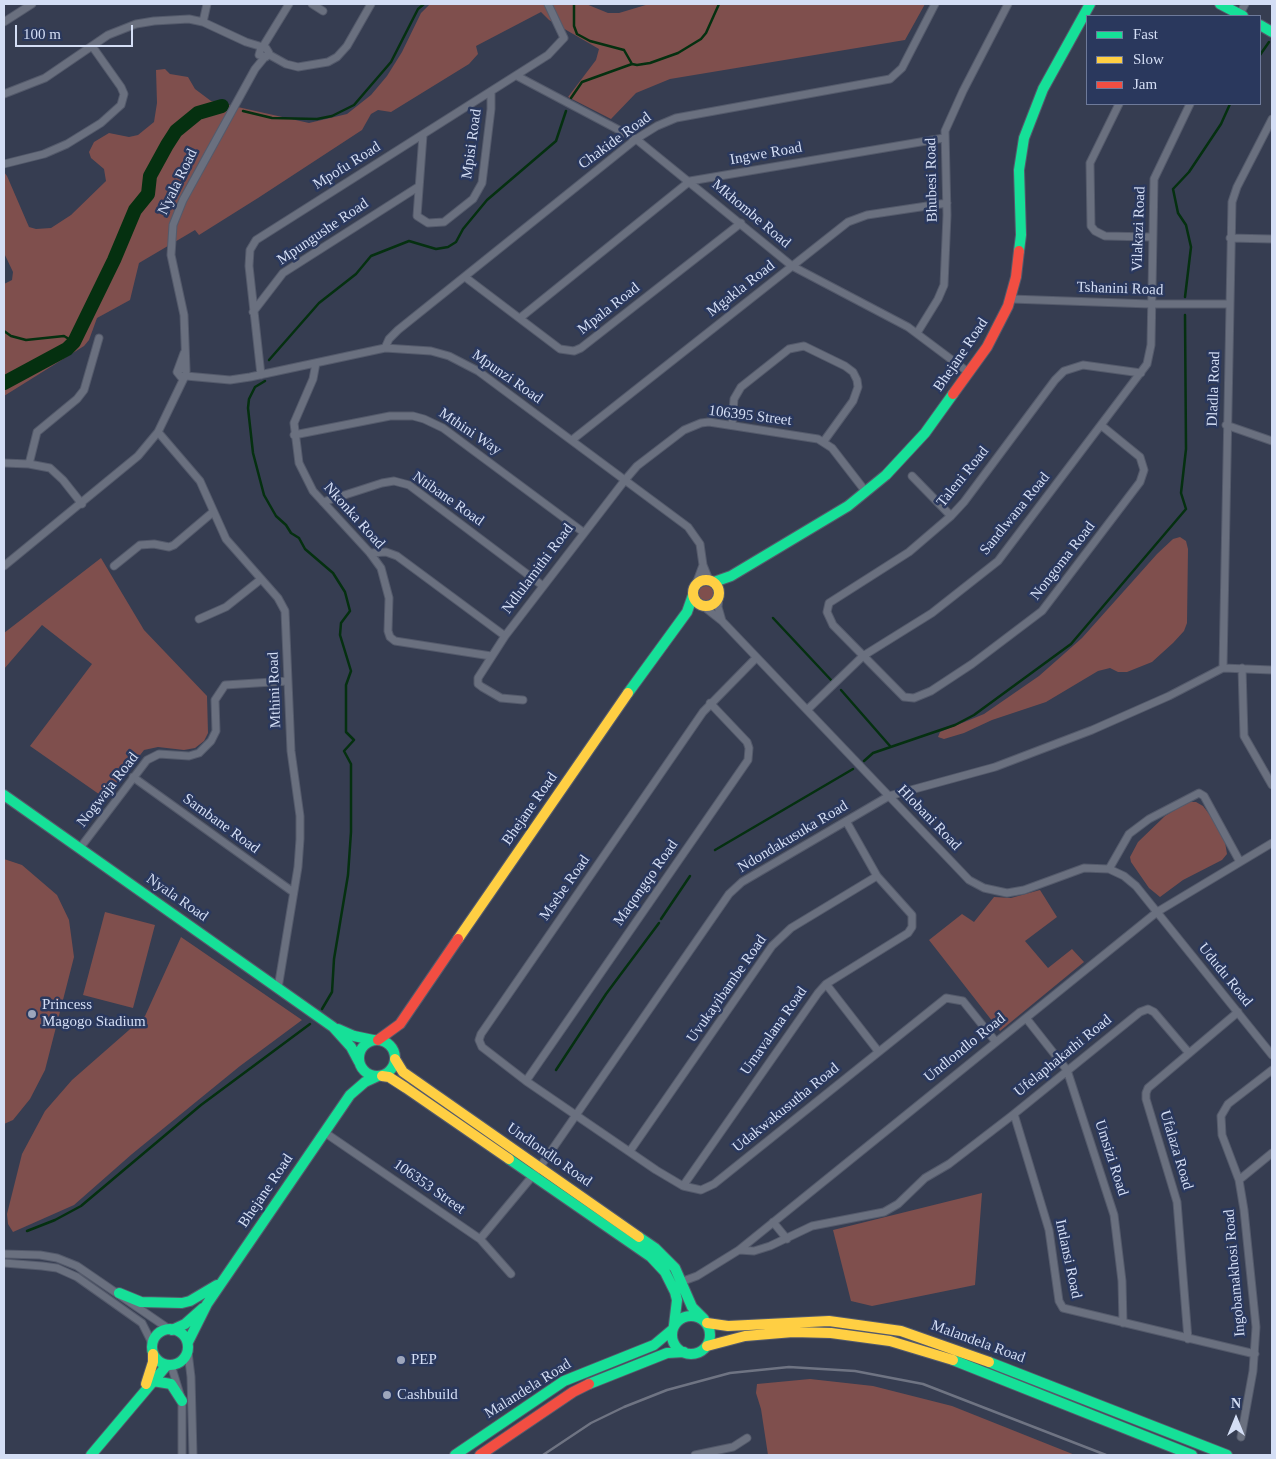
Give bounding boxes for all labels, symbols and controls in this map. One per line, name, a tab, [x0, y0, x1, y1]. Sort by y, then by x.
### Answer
scale bar	[18, 15, 135, 47]
legend	[1086, 15, 1261, 105]
text: 100 m	[23, 26, 61, 42]
text: Fast	[1133, 26, 1158, 42]
text: Slow	[1133, 51, 1164, 67]
text: Jam	[1133, 76, 1157, 92]
street label: Mpisi Road	[458, 108, 486, 180]
street label: Chakide Road	[575, 109, 655, 173]
street label: Mpofu Road	[310, 138, 384, 194]
street label: Bhubesi Road	[922, 138, 942, 222]
street label: Ingwe Road	[729, 139, 803, 169]
street label: Nyala Road	[154, 146, 202, 218]
street label: Mkhombe Road	[708, 176, 794, 252]
street label: Vilakazi Road	[1129, 186, 1149, 272]
street label: Mpungushe Road	[274, 195, 372, 269]
street label: Mgakla Road	[703, 257, 779, 321]
street label: Tshanini Road	[1076, 278, 1164, 300]
street label: Mpala Road	[574, 279, 644, 339]
street label: Bhejane Road	[930, 315, 992, 395]
street label: Mpunzi Road	[468, 346, 546, 408]
street label: Dladla Road	[1204, 351, 1224, 427]
street label: 106395 Street	[707, 402, 793, 430]
street label: Mthini Way	[435, 404, 505, 460]
street label: Taleni Road	[933, 443, 993, 511]
street label: Ntibane Road	[409, 468, 487, 530]
street label: Sandlwana Road	[976, 469, 1054, 559]
street label: Nkonka Road	[320, 479, 388, 553]
street label: Nongoma Road	[1027, 518, 1099, 604]
street label: Ndlulamithi Road	[498, 520, 578, 618]
street label: Mthini Road	[265, 652, 285, 728]
street label: Nogwaja Road	[73, 749, 143, 831]
street label: Bhejane Road	[498, 769, 562, 849]
street label: Hlobani Road	[893, 782, 965, 854]
street label: Sambane Road	[179, 790, 263, 858]
street label: Ndondakusuka Road	[735, 797, 851, 877]
street label: Maqongqo Road	[610, 837, 682, 929]
street label: Msebe Road	[536, 852, 594, 924]
street label: Nyala Road	[143, 870, 211, 926]
street label: Uvukayibambe Road	[683, 932, 771, 1046]
street label: Ududu Road	[1194, 940, 1256, 1010]
street label: Umavalana Road	[737, 983, 811, 1079]
place label: Princess Magogo Stadium	[42, 996, 146, 1031]
marker: Princess Magogo Stadium	[26, 1008, 38, 1020]
street label: Undlondlo Road	[921, 1010, 1009, 1086]
street label: Ufelaphakathi Road	[1011, 1011, 1115, 1101]
street label: Udakwakusutha Road	[729, 1059, 843, 1157]
street label: Ufalaza Road	[1155, 1108, 1197, 1192]
street label: Umsizi Road	[1090, 1118, 1132, 1198]
street label: Undlondlo Road	[503, 1119, 595, 1191]
street label: Bhejane Road	[235, 1151, 297, 1231]
street label: 106353 Street	[390, 1156, 468, 1218]
street label: Ingobamakhosi Road	[1220, 1209, 1250, 1337]
street label: Intlansi Road	[1051, 1218, 1085, 1300]
street label: Malandela Road	[929, 1317, 1027, 1367]
place label: PEP	[411, 1351, 437, 1369]
marker: PEP	[395, 1354, 407, 1366]
street label: Malandela Road	[481, 1355, 575, 1423]
place label: Cashbuild	[397, 1386, 458, 1404]
marker: Cashbuild	[381, 1389, 393, 1401]
north arrow	[1211, 1394, 1261, 1444]
text: N	[1231, 1396, 1241, 1411]

